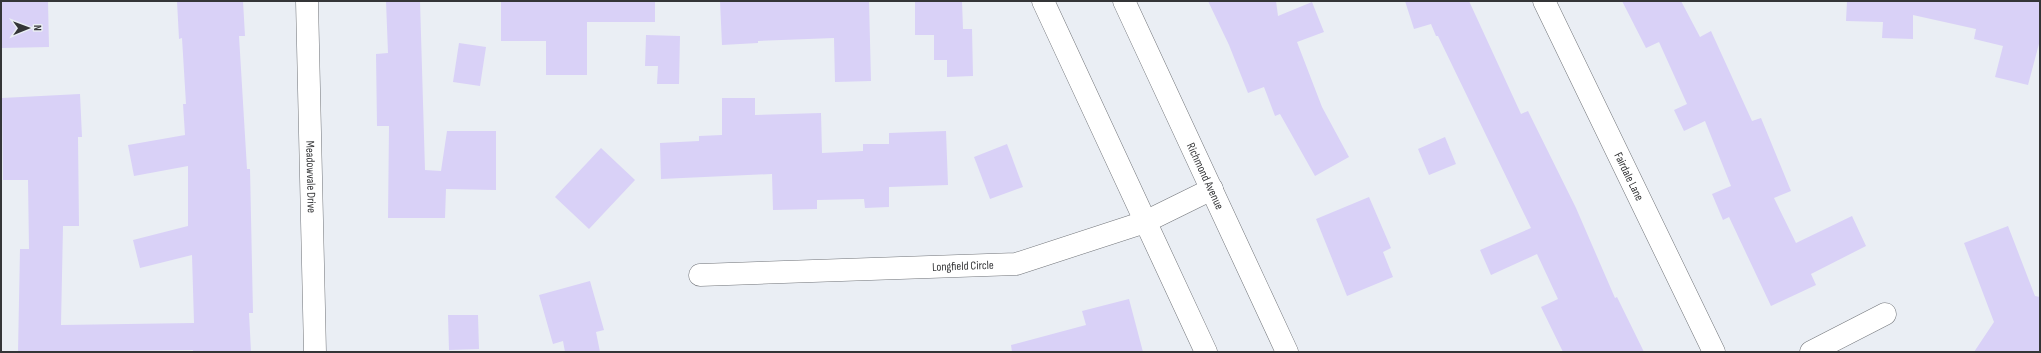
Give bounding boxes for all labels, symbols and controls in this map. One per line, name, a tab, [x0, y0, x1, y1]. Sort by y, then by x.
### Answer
north arrow	[8, 8, 48, 48]
text: N	[31, 25, 44, 31]
street label: Richmond Avenue	[1183, 140, 1227, 212]
street label: Meadowvale Drive	[302, 141, 319, 213]
street label: Fairdale Lane	[1610, 150, 1647, 204]
street label: Longfield Circle	[932, 258, 994, 275]

